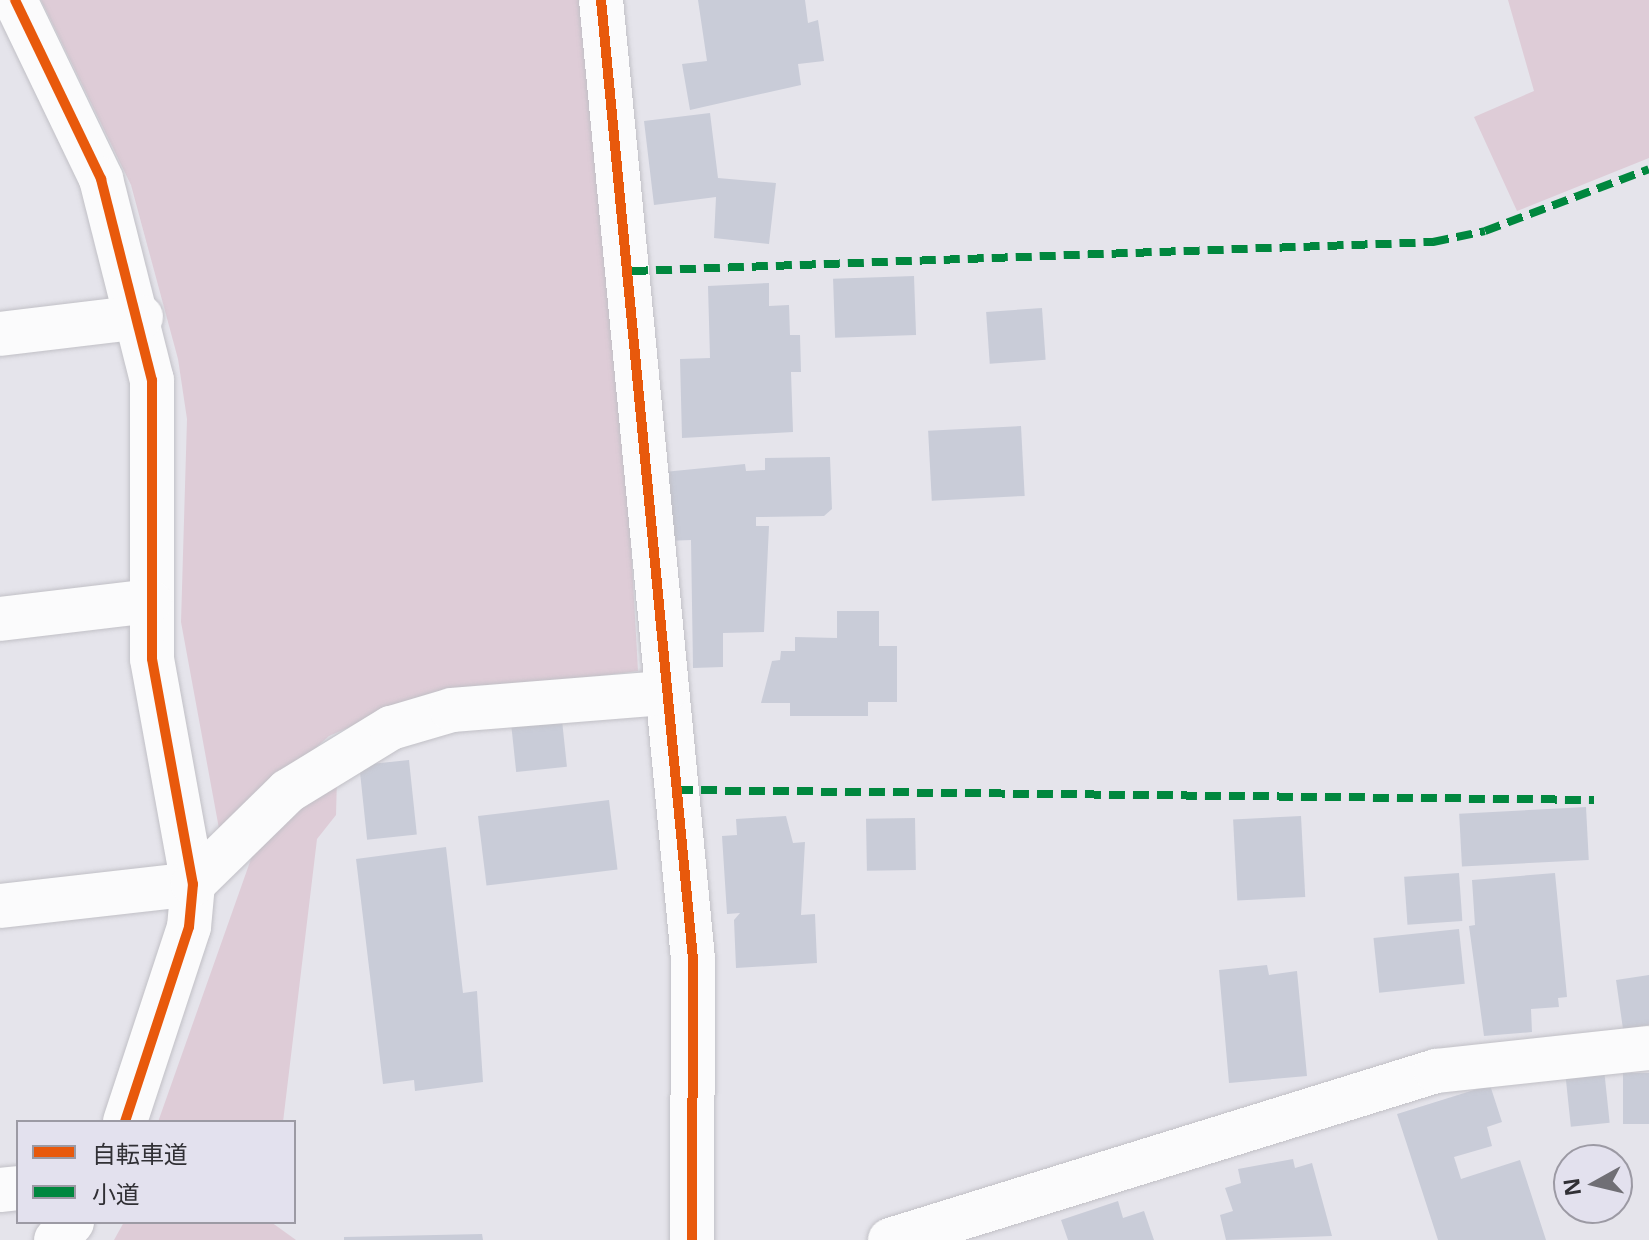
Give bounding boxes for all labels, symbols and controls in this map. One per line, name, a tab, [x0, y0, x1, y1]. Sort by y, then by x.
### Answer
legend	[16, 1120, 296, 1224]
text: 自転車道	[92, 1137, 188, 1170]
north arrow	[1553, 1144, 1633, 1224]
text: N	[1555, 1176, 1587, 1198]
text: 小道	[92, 1177, 140, 1210]

